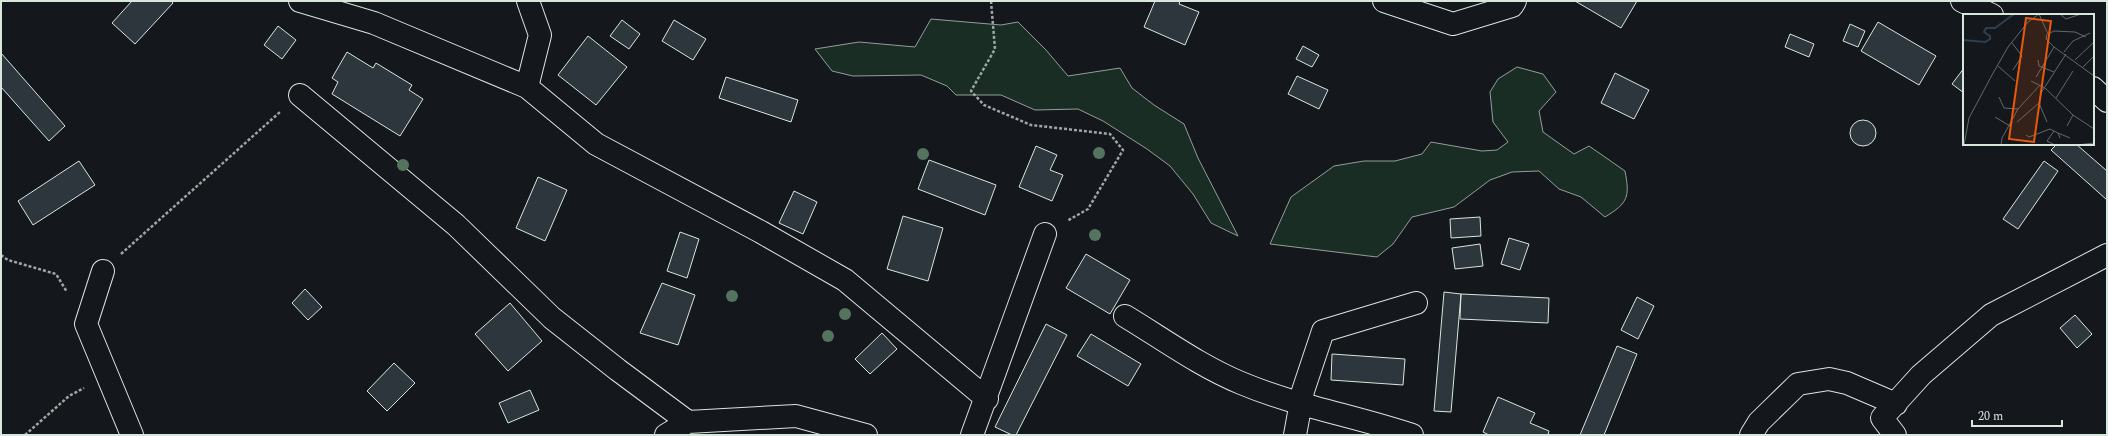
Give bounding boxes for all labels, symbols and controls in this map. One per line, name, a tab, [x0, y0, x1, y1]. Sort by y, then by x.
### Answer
inset map	[1963, 14, 2094, 145]
scale bar	[1972, 402, 2062, 428]
text: 20 m	[1978, 407, 2003, 426]

